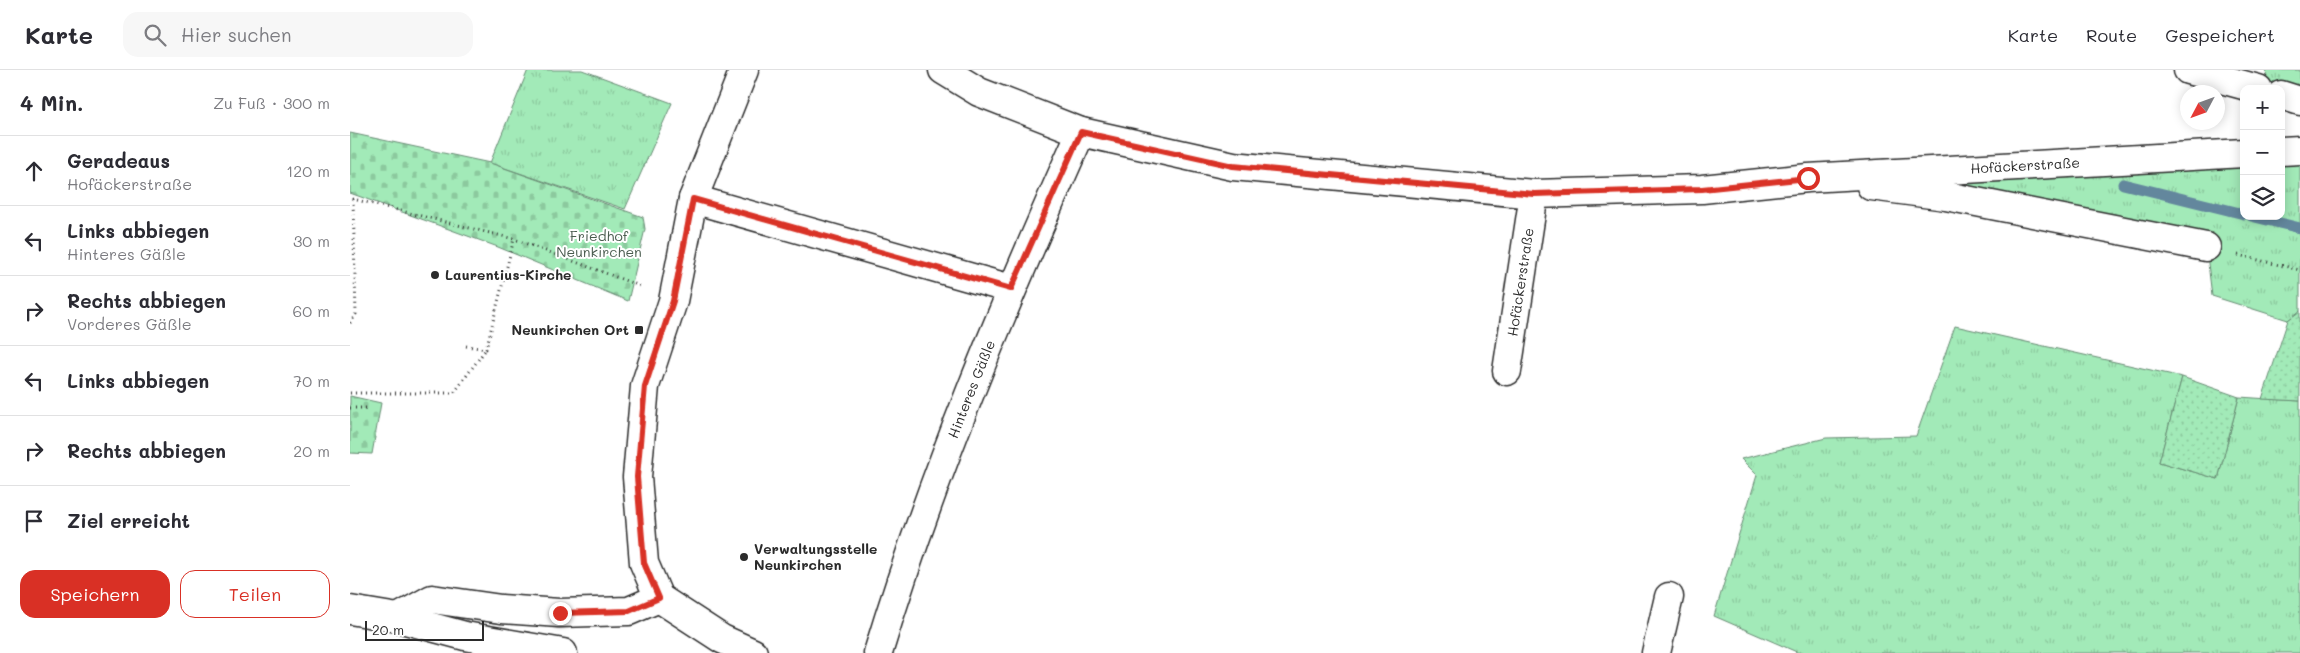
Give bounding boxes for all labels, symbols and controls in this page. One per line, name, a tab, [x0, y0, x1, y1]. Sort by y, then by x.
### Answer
search box	[123, 12, 473, 57]
text: Karte	[25, 19, 93, 50]
icon: search	[141, 21, 169, 49]
text: Hier suchen	[181, 22, 292, 47]
text: Karte	[2008, 23, 2058, 47]
text: Route	[2086, 23, 2137, 47]
text: Gespeichert	[2165, 23, 2275, 47]
north arrow	[2180, 85, 2225, 130]
map controls	[2240, 85, 2285, 220]
button: +	[2240, 85, 2285, 130]
text: 4 Min.	[20, 89, 83, 116]
text: Zu Fuß · 300 m	[213, 92, 330, 113]
button: −	[2240, 130, 2285, 175]
text: Geradeaus	[67, 148, 170, 173]
street label: Hofäckerstraße	[1970, 152, 2080, 178]
icon: ahead	[20, 157, 48, 185]
text: 120 m	[286, 160, 330, 181]
route start	[1797, 167, 1820, 190]
text: Hofäckerstraße	[67, 173, 192, 194]
button: layers	[2240, 175, 2285, 220]
text: Links abbiegen	[67, 218, 209, 243]
park label: Friedhof Neunkirchen	[556, 226, 642, 261]
street label: Hofäckerstraße	[1502, 226, 1538, 338]
icon: left	[20, 227, 48, 255]
text: 30 m	[293, 230, 330, 251]
text: Hinteres Gäßle	[67, 243, 186, 264]
place label: Laurentius-Kirche	[445, 265, 571, 284]
marker: Laurentius-Kirche	[429, 269, 441, 281]
text: Rechts abbiegen	[67, 288, 226, 313]
icon: right	[20, 297, 48, 325]
text: 60 m	[293, 300, 330, 321]
text: Vorderes Gäßle	[67, 313, 192, 334]
place label: Neunkirchen Ort	[512, 320, 629, 339]
marker: Neunkirchen Ort	[633, 324, 645, 336]
street label: Hinteres Gäßle	[943, 337, 999, 441]
icon: left	[20, 367, 48, 395]
text: Links abbiegen	[67, 368, 209, 393]
text: 70 m	[293, 370, 330, 391]
icon: right	[20, 437, 48, 465]
text: Rechts abbiegen	[67, 438, 226, 463]
text: 20 m	[293, 440, 330, 461]
icon: arrive	[20, 507, 48, 535]
text: Ziel erreicht	[67, 508, 190, 533]
place label: Verwaltungsstelle Neunkirchen	[754, 539, 877, 574]
marker: Verwaltungsstelle Neunkirchen	[738, 551, 750, 563]
button: Speichern	[20, 570, 170, 618]
button: Teilen	[180, 570, 330, 618]
route end	[549, 602, 572, 625]
scale bar	[365, 618, 484, 641]
text: 20 m	[372, 620, 404, 639]

